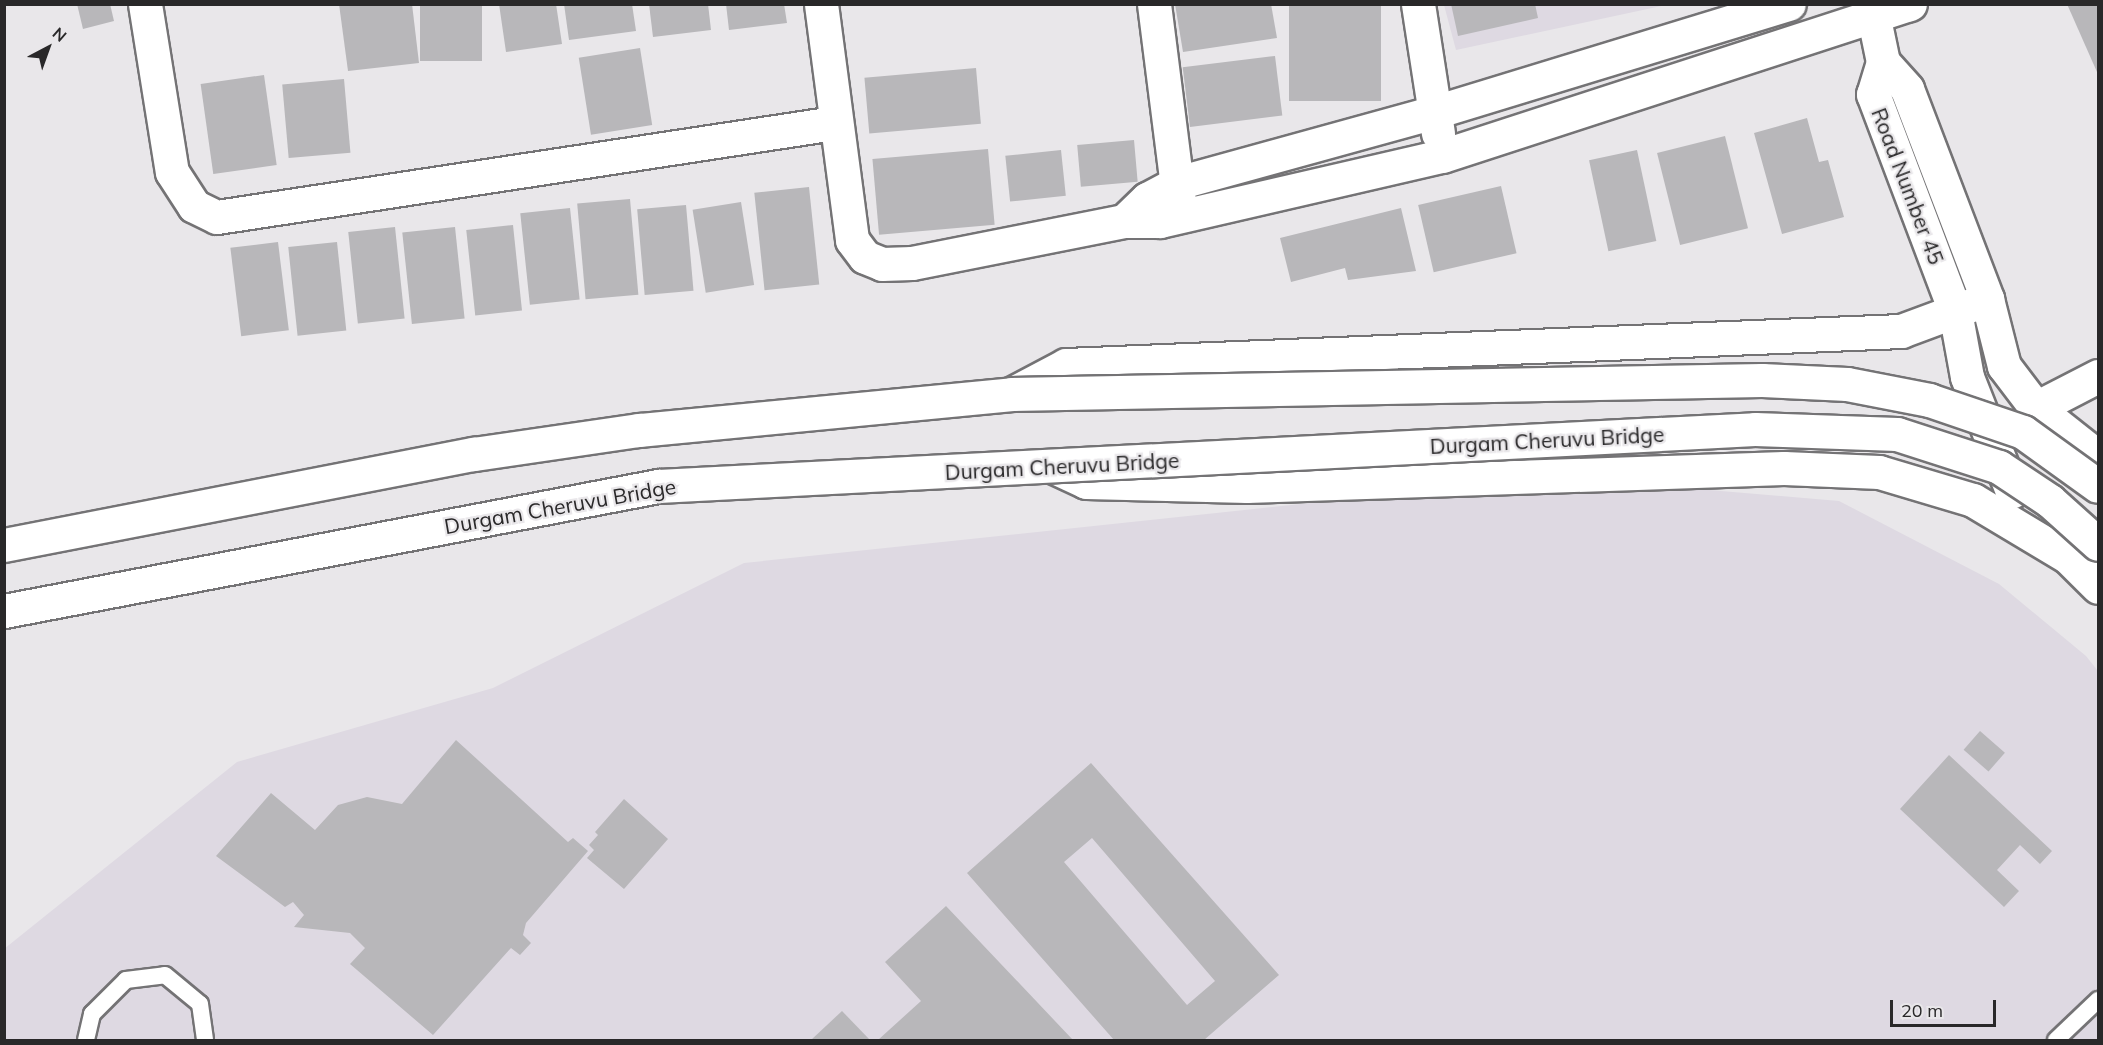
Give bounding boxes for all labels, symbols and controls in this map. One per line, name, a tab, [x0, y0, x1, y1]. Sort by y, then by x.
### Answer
north arrow	[18, 18, 78, 78]
text: N	[49, 23, 71, 46]
street label: Road Number 45	[1867, 104, 1949, 268]
street label: Durgam Cheruvu Bridge	[1429, 421, 1665, 459]
street label: Durgam Cheruvu Bridge	[944, 447, 1180, 485]
street label: Durgam Cheruvu Bridge	[442, 473, 678, 539]
scale bar	[1893, 988, 2000, 1026]
text: 20 m	[1901, 999, 1943, 1022]

